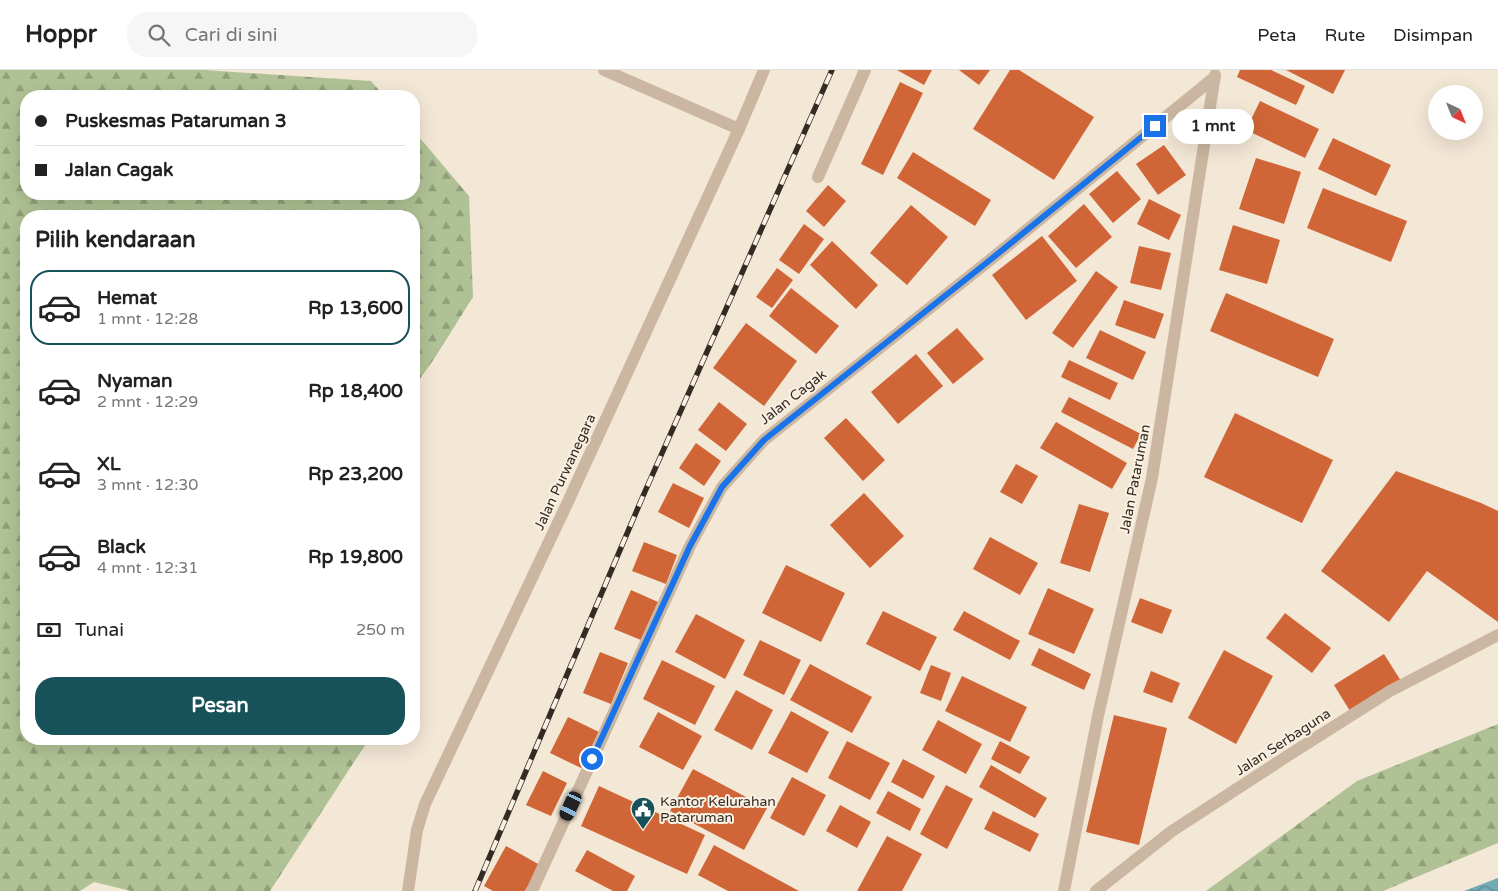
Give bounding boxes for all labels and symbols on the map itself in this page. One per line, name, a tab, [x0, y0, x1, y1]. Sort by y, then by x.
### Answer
north arrow	[1428, 85, 1482, 140]
callout: 1 mnt	[1172, 108, 1255, 144]
route end	[1144, 115, 1166, 137]
street label: Jalan Cagak	[756, 365, 830, 428]
street label: Jalan Purwanegara	[531, 411, 599, 533]
street label: Jalan Pataruman	[1116, 423, 1154, 535]
street label: Jalan Serbaguna	[1232, 705, 1334, 779]
route start	[581, 748, 603, 770]
car	[557, 789, 584, 823]
place label: Kantor Kelurahan Pataruman	[660, 793, 776, 826]
public building icon: Kantor Kelurahan Pataruman	[630, 796, 656, 830]

